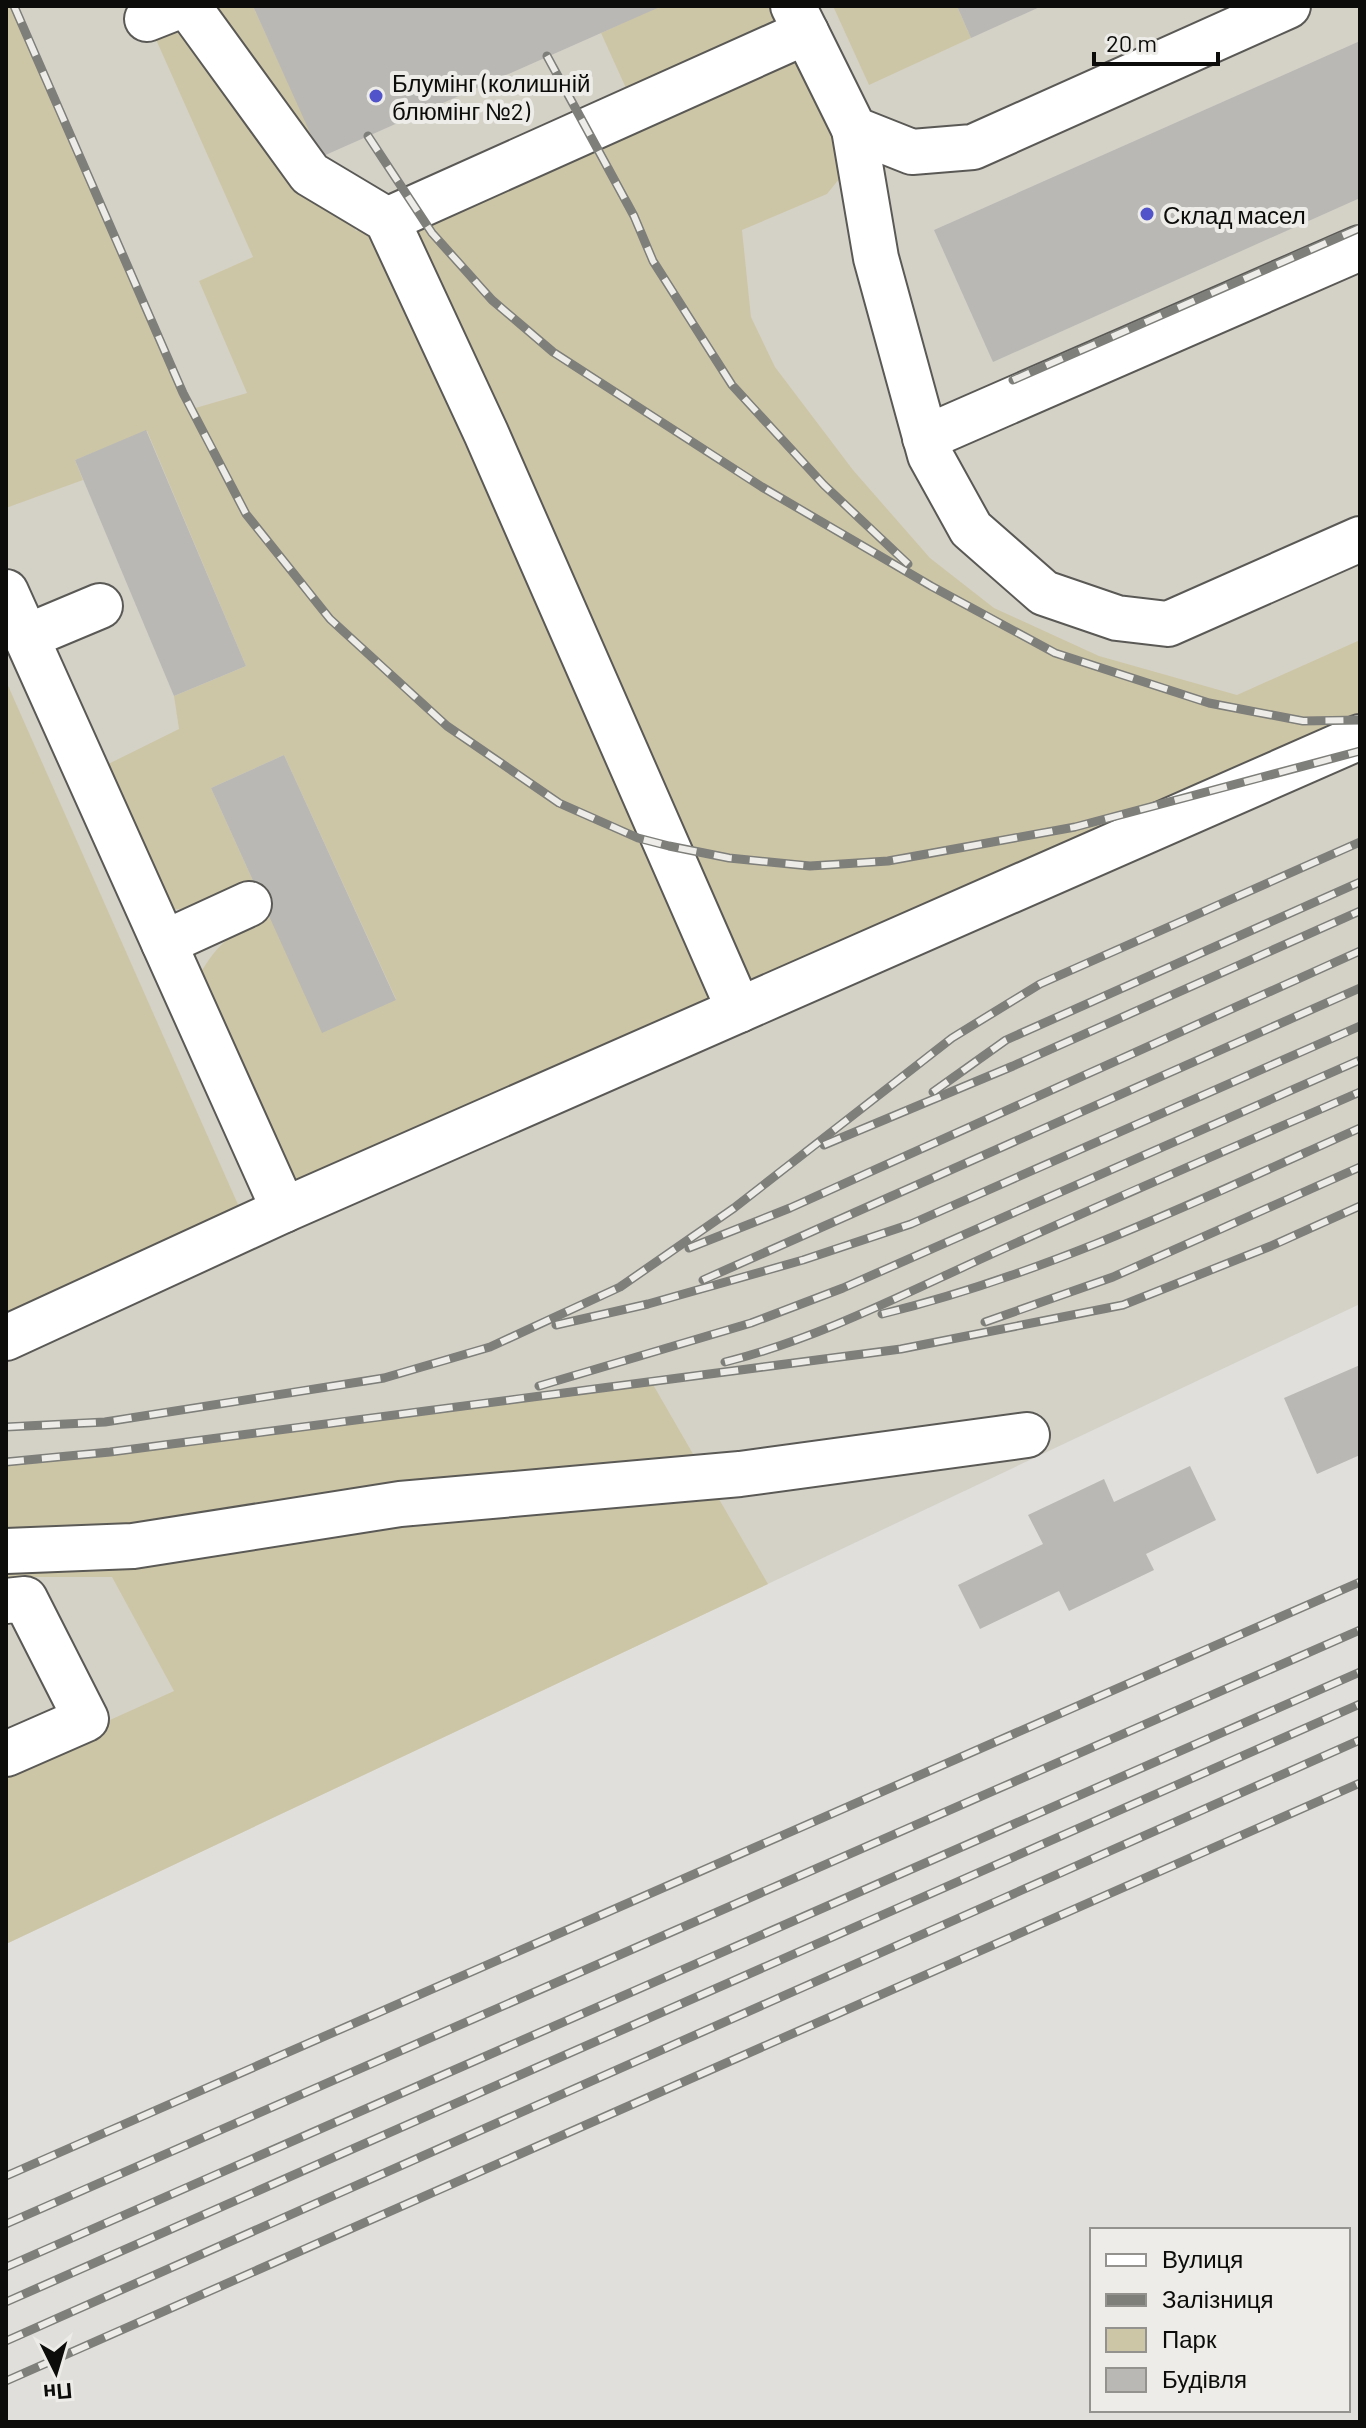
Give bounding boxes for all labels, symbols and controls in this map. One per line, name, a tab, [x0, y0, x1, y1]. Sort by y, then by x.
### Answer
scale bar	[1094, 16, 1218, 66]
text: 20 m	[1106, 28, 1157, 57]
place label: Блумінг (колишній блюмінг №2)	[392, 68, 590, 125]
marker: Блумінг (колишній блюмінг №2)	[367, 87, 385, 105]
place label: Склад масел	[1163, 200, 1306, 229]
marker: Склад масел	[1138, 205, 1156, 223]
legend	[1090, 2228, 1350, 2412]
text: Вулиця	[1162, 2244, 1243, 2273]
text: Залізниця	[1162, 2284, 1274, 2313]
text: Парк	[1162, 2324, 1217, 2353]
north arrow	[16, 2332, 96, 2412]
text: Будівля	[1162, 2364, 1247, 2393]
text: Пн	[42, 2379, 73, 2407]

